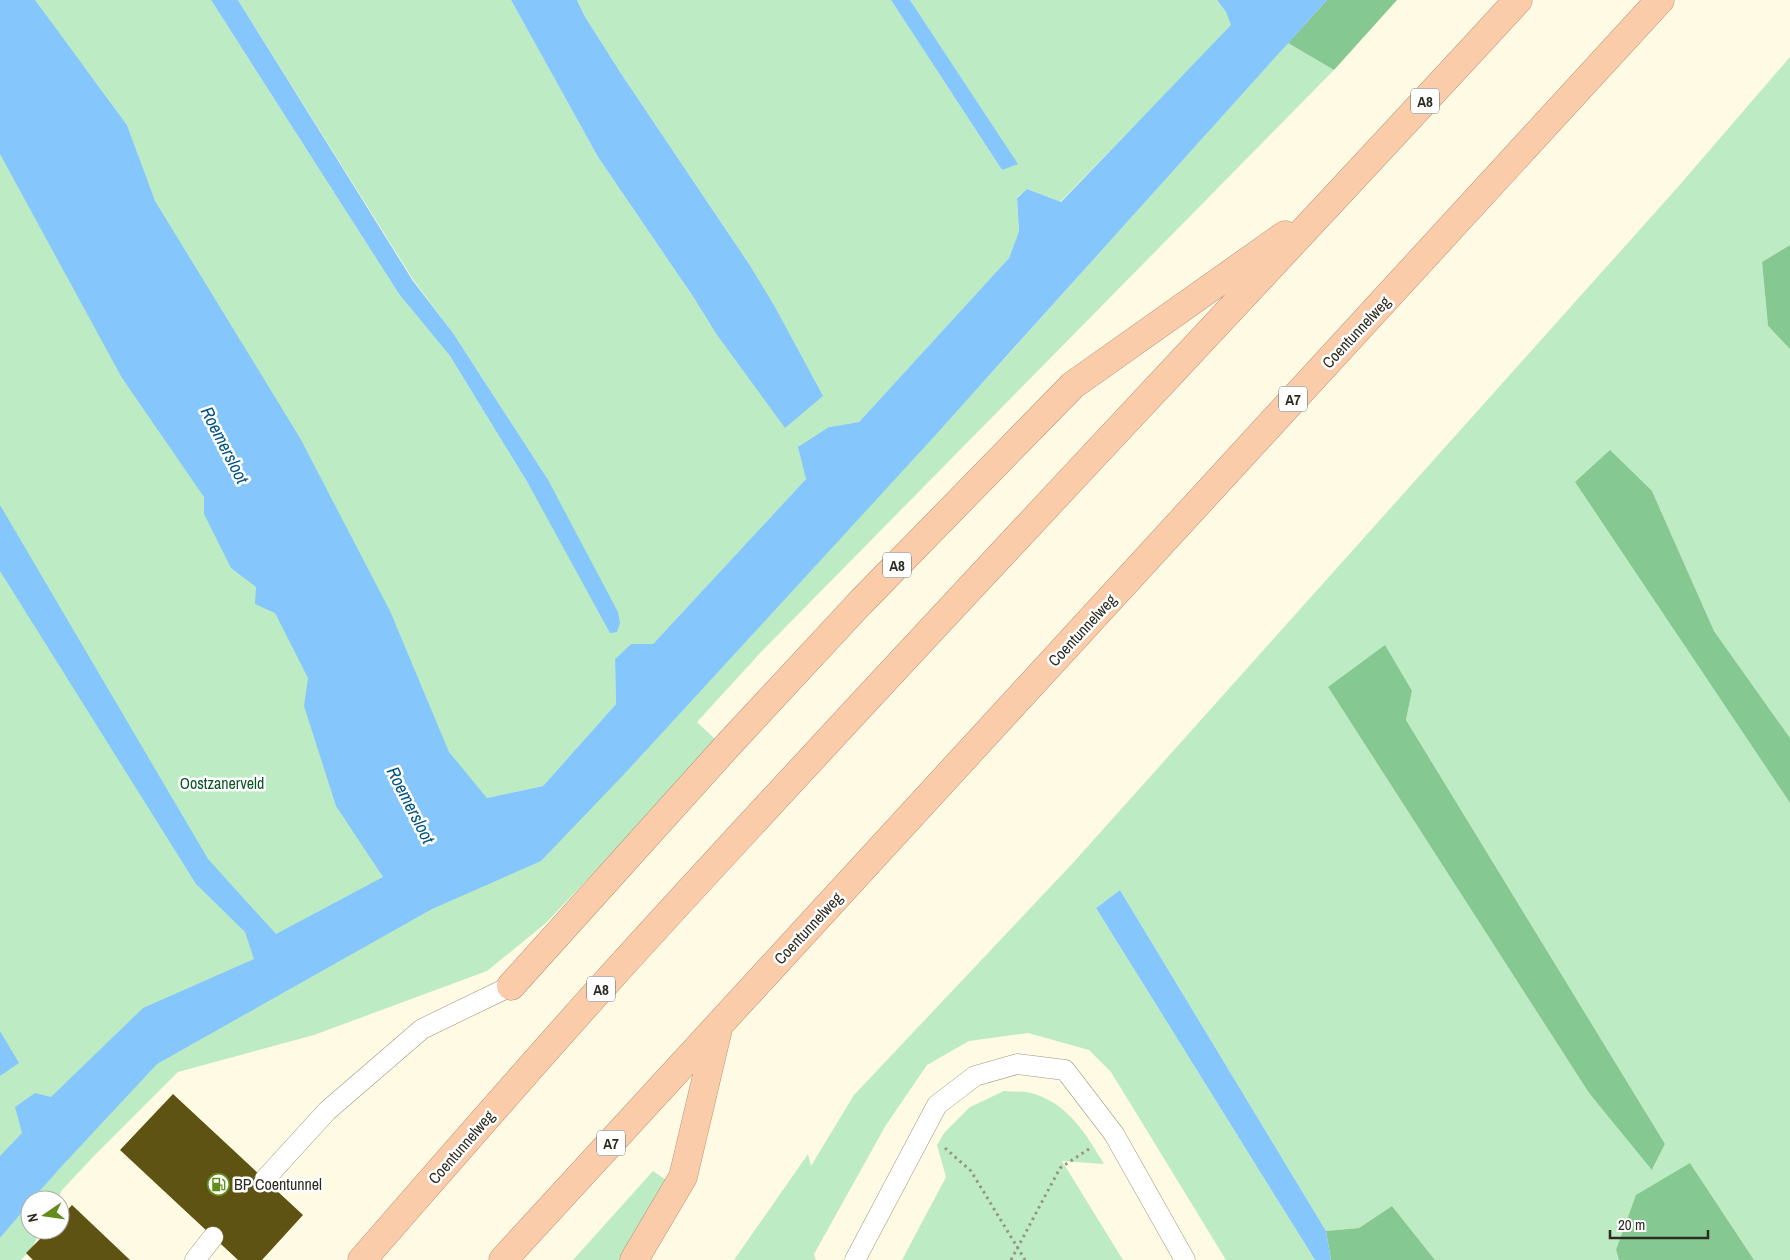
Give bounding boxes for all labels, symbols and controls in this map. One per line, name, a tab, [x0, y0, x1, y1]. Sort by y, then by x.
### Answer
road number: A8	[1411, 88, 1439, 114]
street label: Coentunnelweg	[1317, 291, 1396, 373]
road number: A7	[1279, 386, 1307, 412]
water label: Roemersloot	[195, 402, 256, 489]
road number: A8	[883, 552, 911, 578]
street label: Coentunnelweg	[1043, 589, 1122, 671]
water label: Roemersloot	[381, 762, 442, 849]
park label: Oostzanerveld	[180, 772, 264, 794]
street label: Coentunnelweg	[769, 887, 848, 969]
road number: A8	[587, 976, 615, 1002]
street label: Coentunnelweg	[423, 1105, 500, 1189]
road number: A7	[597, 1130, 625, 1156]
fuel station icon: BP Coentunnel	[206, 1172, 230, 1196]
place label: BP Coentunnel	[234, 1173, 322, 1195]
north arrow	[20, 1190, 70, 1240]
scale bar	[1610, 1208, 1708, 1240]
text: N	[23, 1212, 42, 1224]
text: 20 m	[1618, 1214, 1645, 1235]

